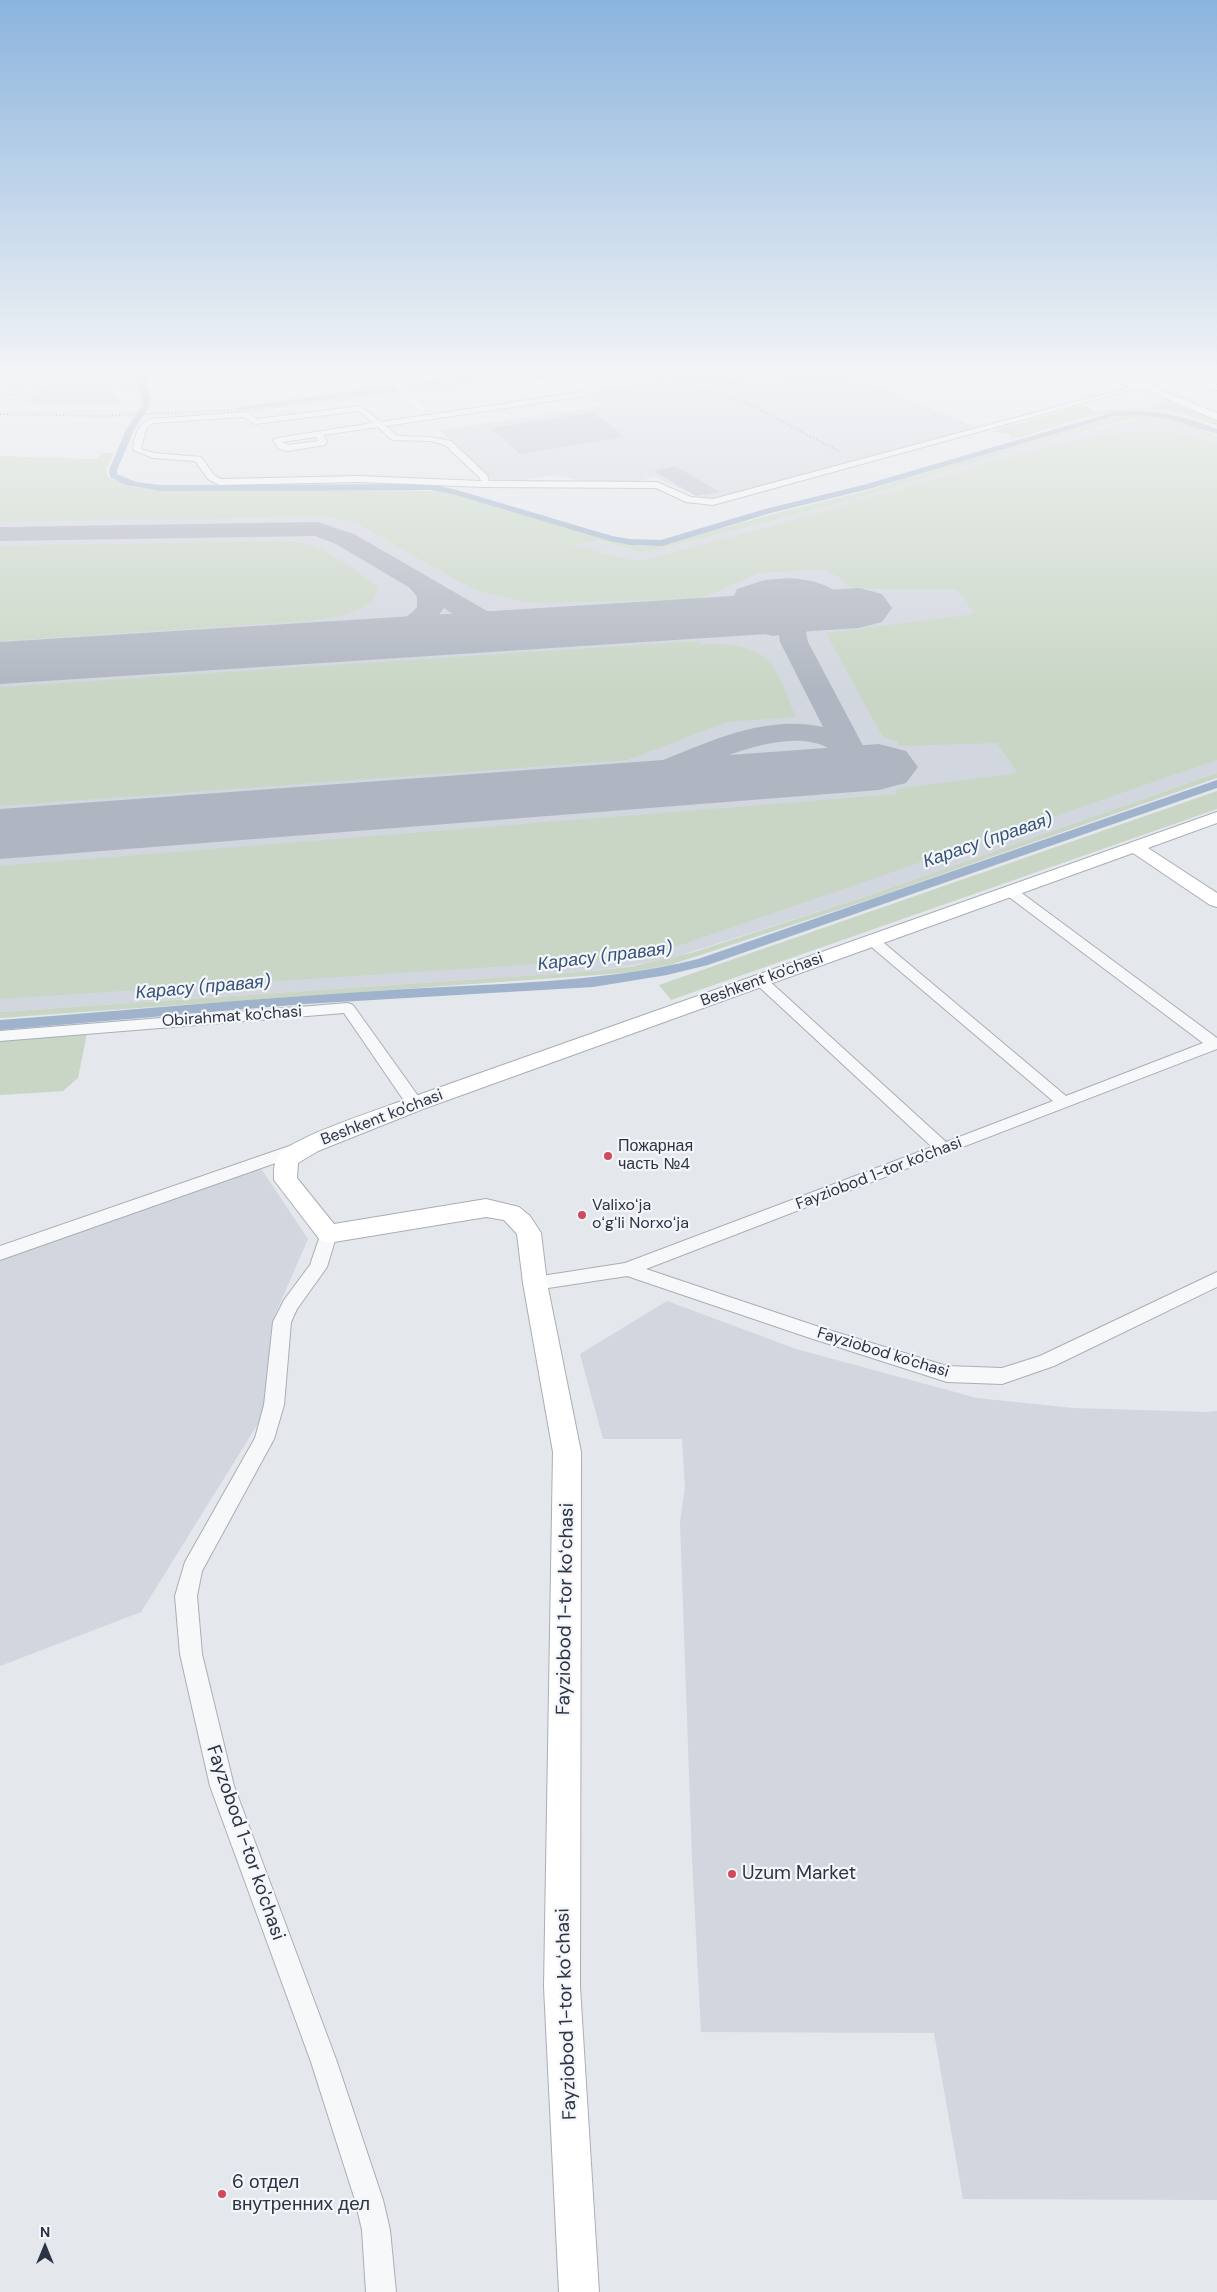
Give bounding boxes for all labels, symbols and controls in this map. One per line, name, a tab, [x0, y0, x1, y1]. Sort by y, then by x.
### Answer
water label: Карасу (правая)	[920, 809, 1056, 873]
water label: Карасу (правая)	[536, 938, 674, 976]
street label: Beshkent ko'chasi	[698, 949, 826, 1011]
water label: Карасу (правая)	[135, 971, 271, 1005]
street label: Obirahmat ko'chasi	[161, 1003, 303, 1031]
street label: Beshkent ko'chasi	[318, 1086, 446, 1150]
street label: Fayziobod 1-tor ko'chasi	[793, 1133, 965, 1215]
place label: Пожарная часть №4	[618, 1137, 693, 1175]
marker: Пожарная часть №4	[602, 1150, 614, 1162]
place label: Valixoʻja oʻgʻli Norxoʻja	[592, 1196, 689, 1234]
marker: Valixoʻja oʻgʻli Norxoʻja	[576, 1209, 588, 1221]
street label: Fayziobod ko'chasi	[815, 1324, 951, 1382]
street label: Fayziobod 1-tor koʻchasi	[553, 1503, 579, 1715]
street label: Fayzobod 1-tor ko'chasi	[201, 1742, 289, 1944]
place label: Uzum Market	[742, 1863, 856, 1885]
marker: Uzum Market	[726, 1868, 738, 1880]
street label: Fayziobod 1-tor koʻchasi	[552, 1908, 582, 2120]
place label: 6 отдел внутренних дел	[232, 2172, 370, 2216]
marker: 6 отдел внутренних дел	[216, 2188, 228, 2200]
north arrow	[20, 2222, 70, 2272]
text: N	[40, 2223, 50, 2241]

